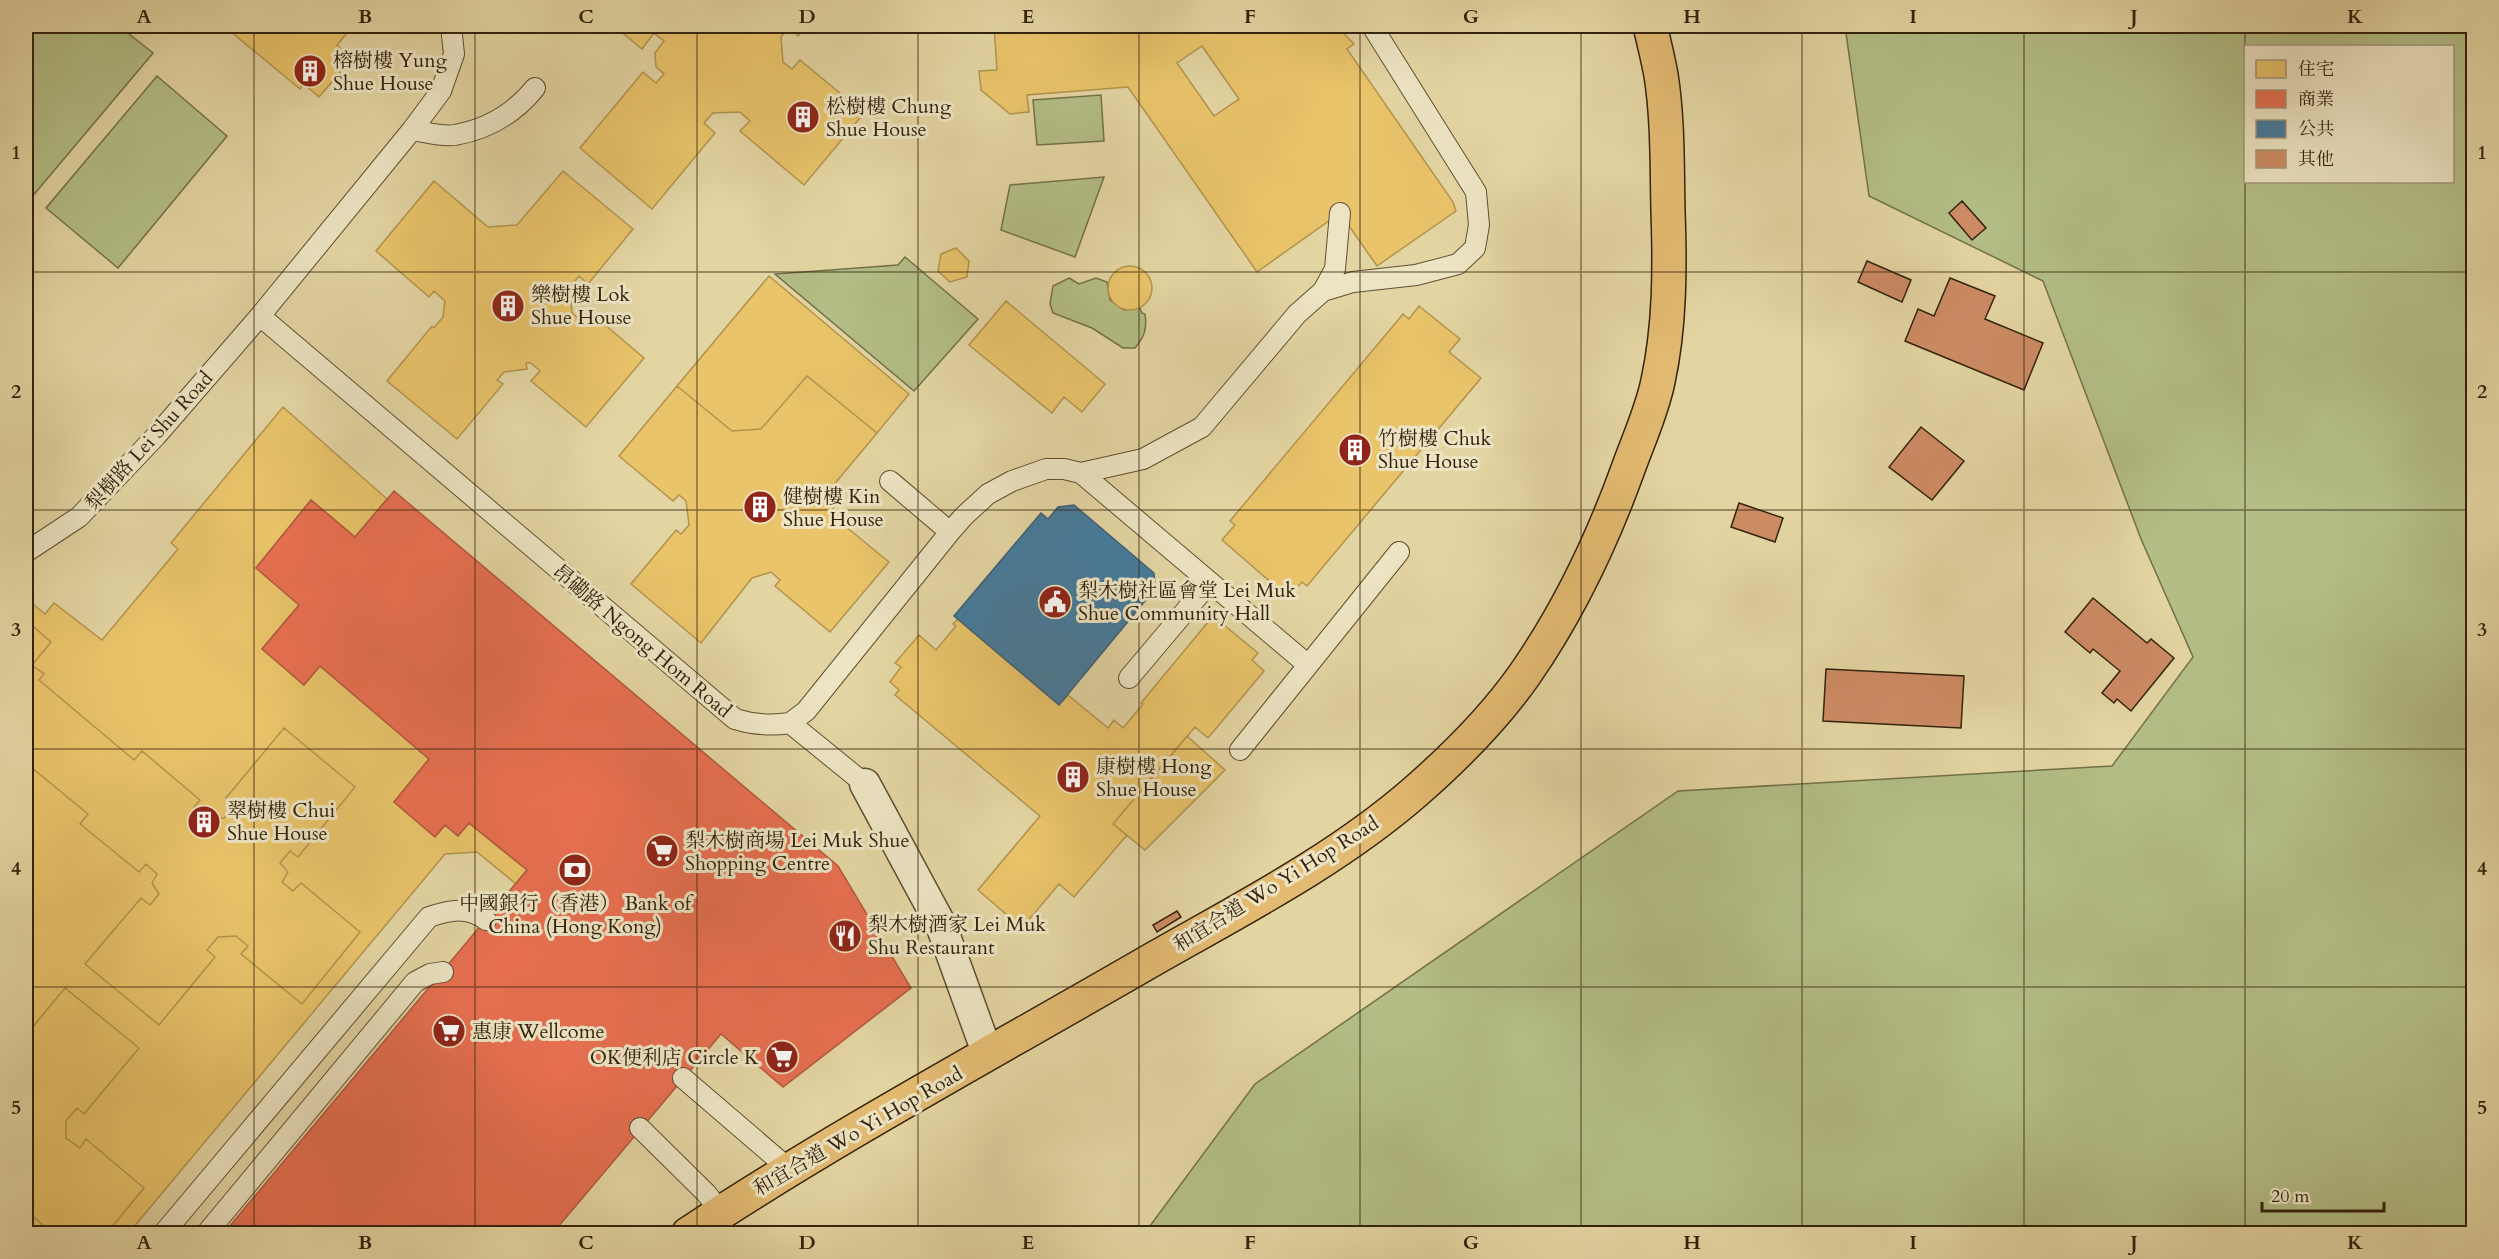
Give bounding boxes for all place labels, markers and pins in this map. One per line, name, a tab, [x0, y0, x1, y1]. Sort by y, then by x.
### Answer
place label: 榕樹樓 Yung Shue House	[333, 47, 448, 97]
building icon: 榕樹樓 Yung Shue House	[292, 53, 328, 89]
place label: 松樹樓 Chung Shue House	[826, 93, 952, 143]
building icon: 松樹樓 Chung Shue House	[785, 99, 821, 135]
place label: 樂樹樓 Lok Shue House	[531, 281, 632, 331]
building icon: 樂樹樓 Lok Shue House	[490, 288, 526, 324]
place label: 竹樹樓 Chuk Shue House	[1378, 425, 1492, 475]
building icon: 竹樹樓 Chuk Shue House	[1337, 432, 1373, 468]
place label: 健樹樓 Kin Shue House	[783, 483, 884, 533]
building icon: 健樹樓 Kin Shue House	[742, 489, 778, 525]
place label: 梨木樹社區會堂 Lei Muk Shue Community Hall	[1078, 577, 1296, 627]
public building icon: 梨木樹社區會堂 Lei Muk Shue Community Hall	[1037, 584, 1073, 620]
place label: 康樹樓 Hong Shue House	[1096, 753, 1212, 803]
building icon: 康樹樓 Hong Shue House	[1055, 759, 1091, 795]
place label: 翠樹樓 Chui Shue House	[227, 797, 336, 847]
building icon: 翠樹樓 Chui Shue House	[186, 804, 222, 840]
place label: 梨木樹商場 Lei Muk Shue Shopping Centre	[685, 827, 910, 877]
supermarket icon: 梨木樹商場 Lei Muk Shue Shopping Centre	[644, 833, 680, 869]
bank icon: 中國銀行（香港） Bank of China (Hong Kong)	[557, 852, 593, 888]
place label: 中國銀行（香港） Bank of China (Hong Kong)	[459, 890, 694, 940]
place label: 梨木樹酒家 Lei Muk Shu Restaurant	[868, 911, 1046, 961]
restaurant icon: 梨木樹酒家 Lei Muk Shu Restaurant	[827, 918, 863, 954]
supermarket icon: 惠康 Wellcome	[431, 1013, 467, 1049]
place label: 惠康 Wellcome	[472, 1018, 605, 1045]
supermarket icon: OK便利店 Circle K	[764, 1039, 800, 1075]
place label: OK便利店 Circle K	[590, 1044, 759, 1071]

